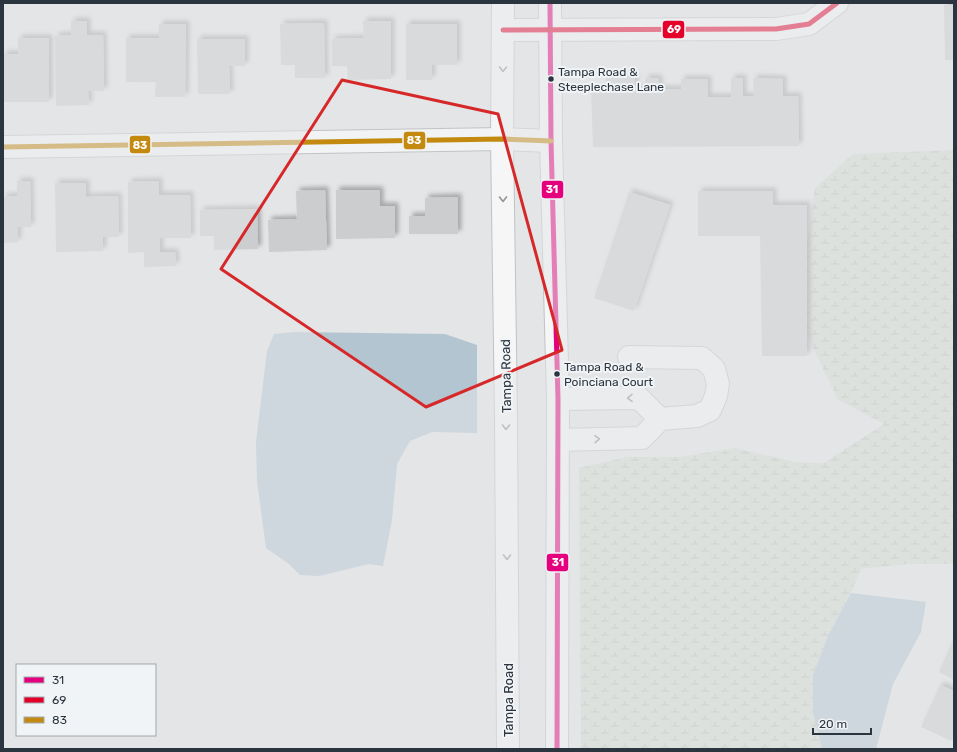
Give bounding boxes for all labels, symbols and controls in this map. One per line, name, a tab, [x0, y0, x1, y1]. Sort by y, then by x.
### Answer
line badge: 69	[662, 20, 685, 39]
text: 69	[667, 23, 681, 36]
place label: Tampa Road & Steeplechase Lane	[558, 65, 664, 94]
one-way arrow	[499, 66, 507, 72]
marker: Tampa Road & Steeplechase Lane	[546, 74, 556, 84]
line badge: 83	[403, 131, 426, 150]
text: 83	[407, 134, 421, 147]
line badge: 83	[129, 135, 151, 154]
text: 83	[133, 139, 147, 152]
line badge: 31	[541, 180, 564, 199]
text: 31	[546, 183, 558, 196]
one-way arrow	[499, 196, 507, 202]
street label: Tampa Road	[498, 339, 514, 413]
place label: Tampa Road & Poinciana Court	[564, 360, 653, 389]
marker: Tampa Road & Poinciana Court	[552, 369, 562, 379]
one-way arrow	[627, 394, 633, 402]
one-way arrow	[502, 424, 510, 430]
one-way arrow	[594, 435, 600, 443]
line badge: 31	[546, 553, 569, 572]
one-way arrow	[503, 554, 511, 560]
text: 31	[552, 556, 564, 569]
street label: Tampa Road	[501, 663, 516, 737]
legend	[16, 664, 156, 736]
text: 31	[52, 673, 64, 687]
text: 69	[52, 693, 66, 707]
scale bar	[813, 710, 871, 736]
text: 83	[52, 713, 67, 727]
text: 20 m	[819, 717, 847, 731]

